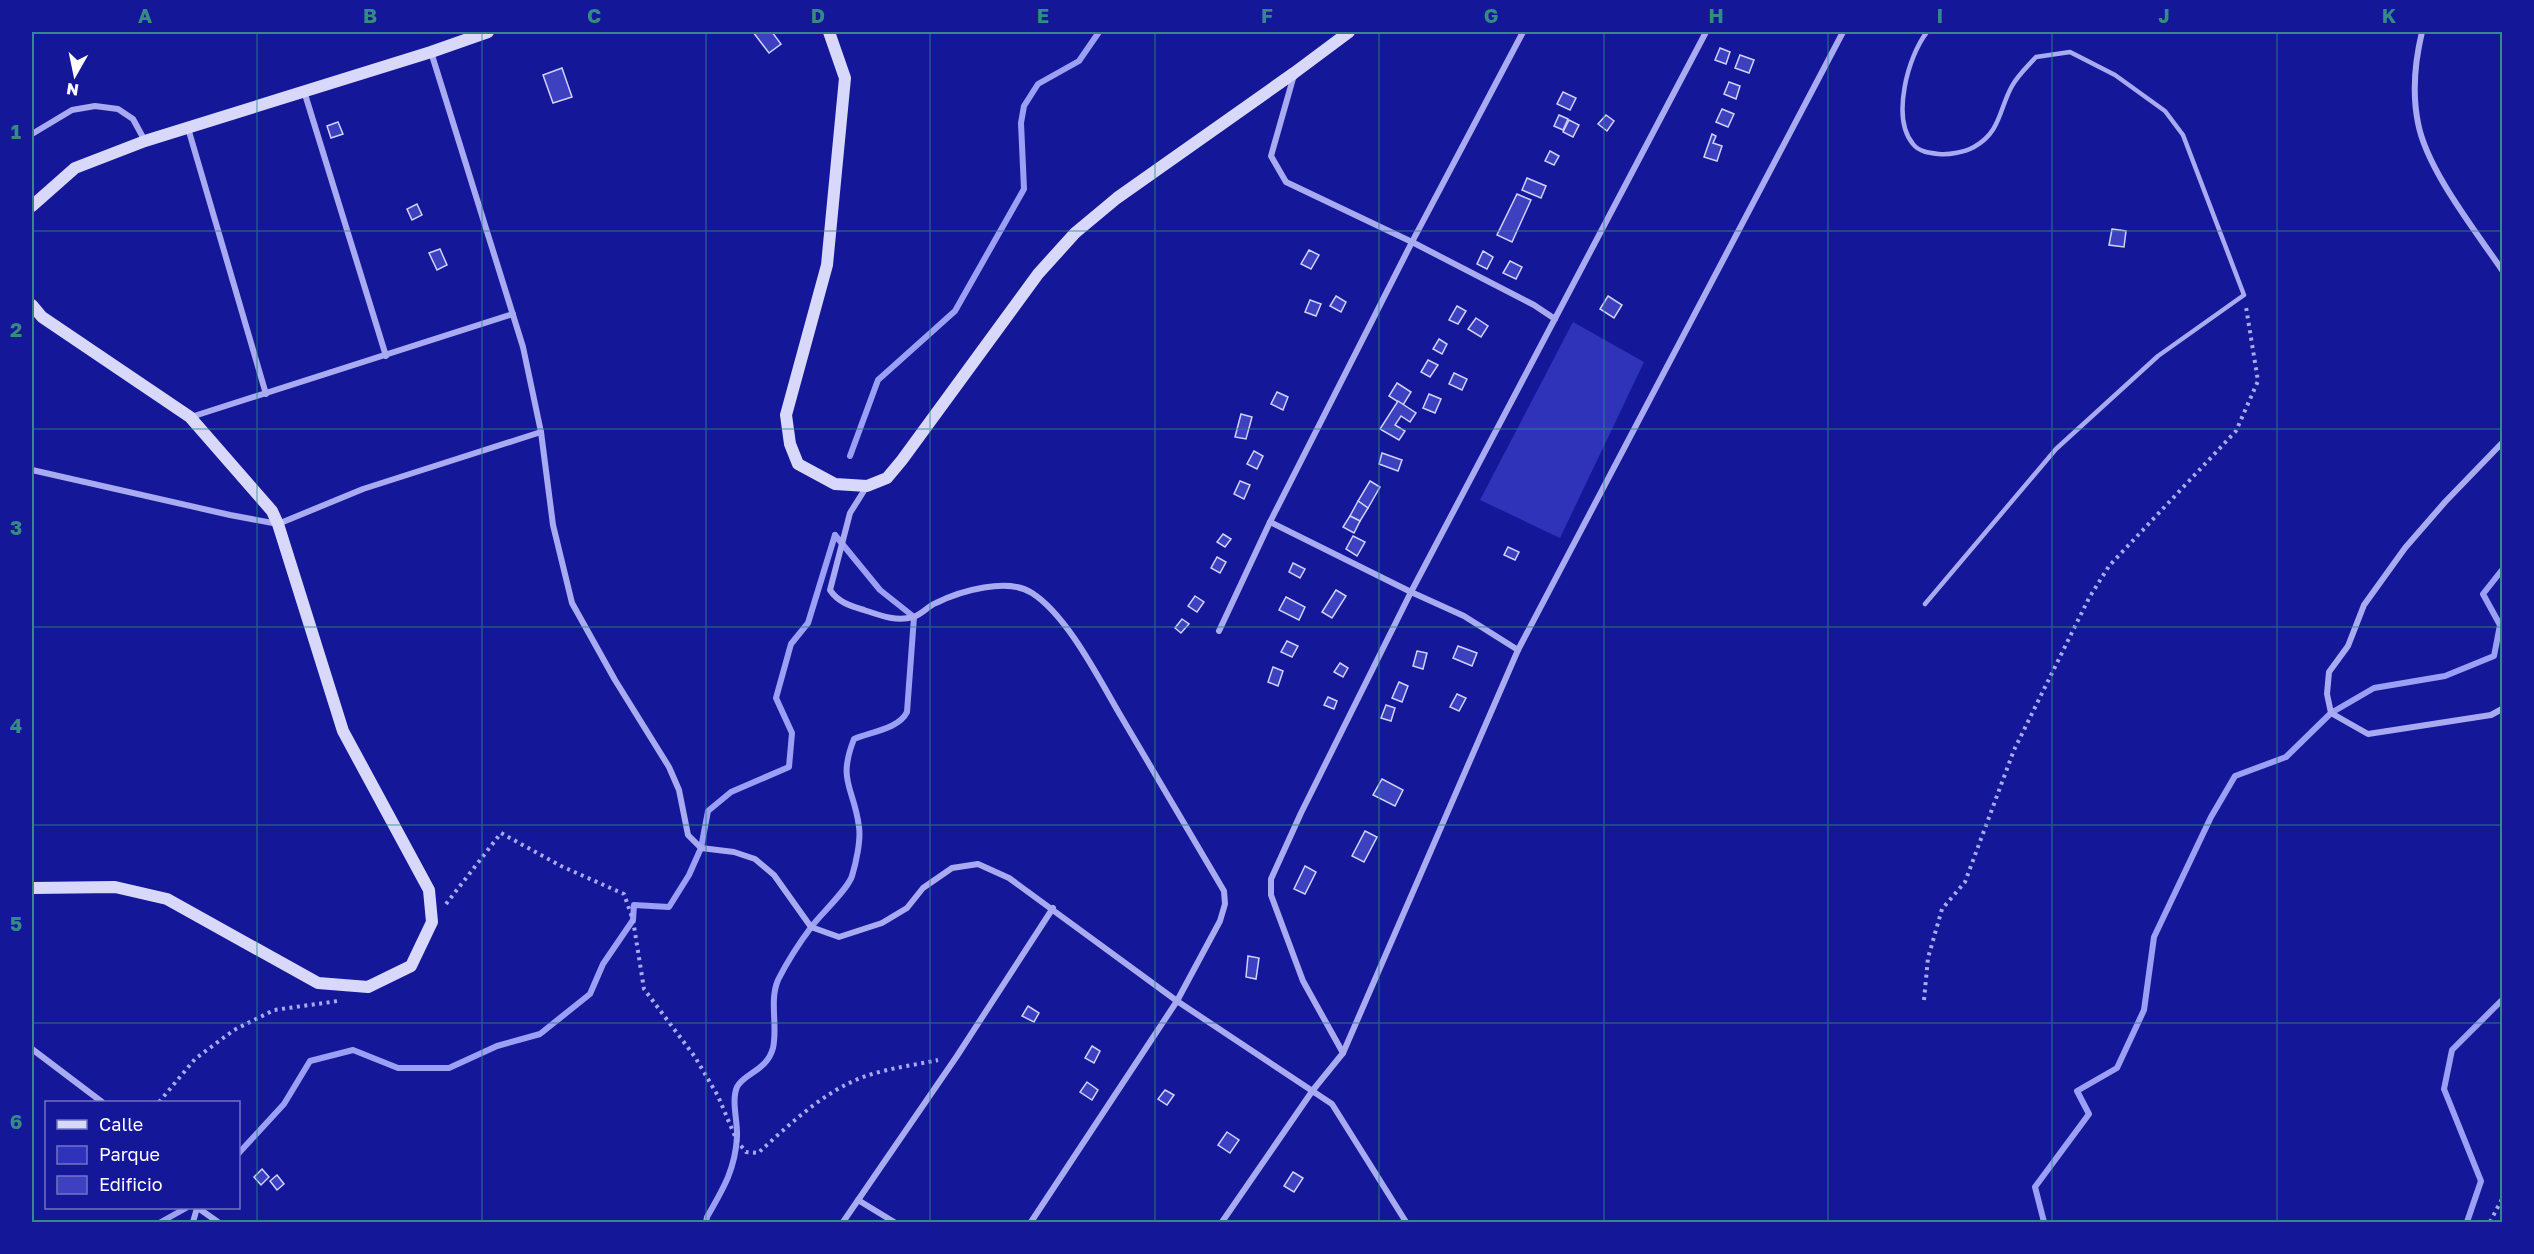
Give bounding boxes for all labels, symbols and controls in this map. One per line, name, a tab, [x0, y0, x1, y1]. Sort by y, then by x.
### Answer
text: A	[138, 3, 152, 27]
text: B	[363, 3, 377, 27]
text: C	[587, 3, 601, 27]
text: D	[811, 3, 825, 27]
text: E	[1037, 3, 1049, 27]
text: F	[1261, 3, 1273, 27]
text: G	[1484, 3, 1498, 27]
text: H	[1708, 3, 1724, 27]
text: I	[1937, 3, 1943, 27]
text: J	[2158, 3, 2170, 27]
text: K	[2382, 3, 2397, 27]
north arrow	[45, 45, 105, 105]
text: N	[65, 79, 80, 101]
text: 1	[11, 119, 21, 143]
text: 2	[10, 317, 22, 341]
text: 3	[10, 515, 22, 539]
text: 4	[10, 713, 22, 737]
text: 5	[10, 911, 22, 935]
legend	[45, 1101, 240, 1209]
text: 6	[10, 1109, 22, 1133]
text: Calle	[99, 1113, 143, 1135]
text: Parque	[99, 1143, 160, 1165]
text: Edificio	[99, 1173, 163, 1195]

